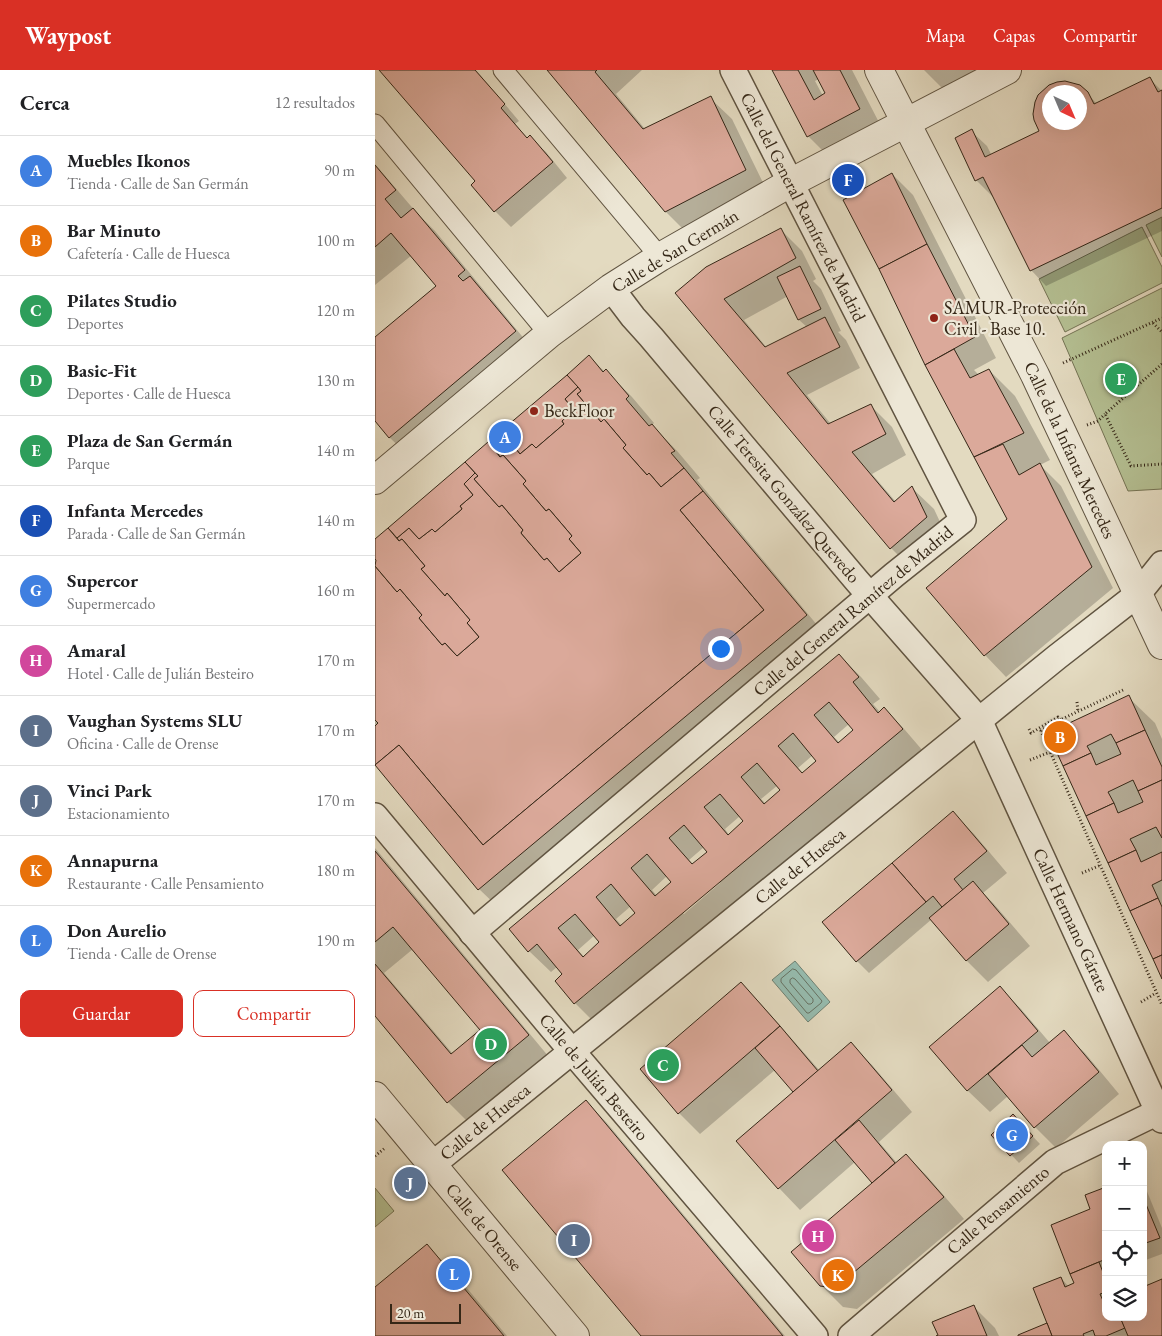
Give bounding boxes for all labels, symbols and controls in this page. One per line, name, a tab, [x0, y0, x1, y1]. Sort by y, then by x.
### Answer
text: Waypost	[25, 20, 111, 51]
text: Mapa	[926, 24, 965, 47]
text: Capas	[993, 24, 1035, 47]
text: Compartir	[1063, 24, 1137, 47]
north arrow	[1042, 85, 1087, 130]
street label: Calle del General Ramírez de Madrid	[735, 88, 872, 326]
text: Cerca	[20, 89, 70, 116]
text: 12 resultados	[275, 92, 355, 113]
text: Muebles Ikonos	[67, 148, 190, 173]
text: A	[30, 160, 42, 181]
text: 90 m	[324, 160, 355, 181]
pin: F	[832, 161, 864, 199]
text: Tienda · Calle de San Germán	[67, 173, 249, 194]
street label: Calle de San Germán	[607, 203, 743, 298]
text: Bar Minuto	[67, 218, 161, 243]
text: B	[31, 230, 41, 251]
text: 100 m	[316, 230, 355, 251]
text: Cafetería · Calle de Huesca	[67, 243, 230, 264]
text: Pilates Studio	[67, 288, 177, 313]
place label: SAMUR-Protección Civil - Base 10.	[944, 296, 1087, 340]
text: C	[30, 300, 42, 321]
text: 120 m	[316, 300, 355, 321]
marker: SAMUR-Protección Civil - Base 10.	[928, 312, 940, 324]
text: Deportes	[67, 313, 123, 334]
text: Basic-Fit	[67, 358, 137, 383]
street label: Calle de la Infanta Mercedes	[1019, 358, 1122, 542]
pin: E	[1105, 360, 1137, 398]
text: D	[30, 370, 42, 391]
text: 130 m	[316, 370, 355, 391]
text: Deportes · Calle de Huesca	[67, 383, 231, 404]
place label: BeckFloor	[544, 399, 615, 422]
street label: Calle Teresita González Quevedo	[703, 400, 866, 588]
marker: BeckFloor	[528, 405, 540, 417]
pin: A	[489, 418, 521, 456]
text: Plaza de San Germán	[67, 428, 232, 453]
text: E	[31, 440, 41, 461]
text: 140 m	[316, 440, 355, 461]
text: Parque	[67, 453, 110, 474]
text: Infanta Mercedes	[67, 498, 203, 523]
text: F	[32, 510, 40, 531]
text: 140 m	[316, 510, 355, 531]
street label: Calle del General Ramírez de Madrid	[748, 520, 958, 701]
text: Parada · Calle de San Germán	[67, 523, 246, 544]
text: Supercor	[67, 568, 138, 593]
text: G	[30, 580, 42, 601]
text: 160 m	[316, 580, 355, 601]
text: Supermercado	[67, 593, 155, 614]
your location	[708, 636, 734, 662]
text: Amaral	[67, 638, 126, 663]
text: H	[30, 650, 42, 671]
text: 170 m	[316, 650, 355, 671]
text: Hotel · Calle de Julián Besteiro	[67, 663, 254, 684]
text: Vaughan Systems SLU	[67, 708, 242, 733]
pin: B	[1044, 718, 1076, 756]
text: I	[33, 720, 39, 741]
text: 170 m	[316, 720, 355, 741]
text: Oficina · Calle de Orense	[67, 733, 218, 754]
text: Vinci Park	[67, 778, 152, 803]
text: J	[33, 790, 39, 811]
text: 170 m	[316, 790, 355, 811]
text: Estacionamiento	[67, 803, 170, 824]
street label: Calle de Huesca	[750, 822, 850, 909]
street label: Calle Hermano Gárate	[1028, 844, 1115, 995]
text: Annapurna	[67, 848, 158, 873]
text: K	[30, 860, 42, 881]
text: 180 m	[316, 860, 355, 881]
text: Restaurante · Calle Pensamiento	[67, 873, 264, 894]
text: Don Aurelio	[67, 918, 166, 943]
text: L	[31, 930, 41, 951]
text: 190 m	[316, 930, 355, 951]
text: Tienda · Calle de Orense	[67, 943, 216, 964]
button: Guardar	[20, 990, 183, 1037]
button: Compartir	[193, 990, 355, 1037]
street label: Calle de Julián Besteiro	[534, 1008, 654, 1145]
pin: D	[475, 1025, 507, 1063]
pin: C	[647, 1046, 679, 1084]
street label: Calle de Huesca	[435, 1078, 535, 1165]
pin: G	[996, 1116, 1028, 1154]
map controls	[1102, 1141, 1147, 1321]
button: +	[1102, 1141, 1147, 1186]
street label: Calle Pensamiento	[942, 1160, 1054, 1259]
pin: J	[394, 1164, 426, 1202]
street label: Calle de Orense	[441, 1178, 528, 1275]
button: −	[1102, 1186, 1147, 1231]
pin: H	[802, 1217, 834, 1255]
pin: I	[558, 1221, 590, 1259]
button: locate	[1102, 1231, 1147, 1276]
pin: L	[438, 1255, 470, 1293]
pin: K	[822, 1256, 854, 1294]
button: layers	[1102, 1276, 1147, 1321]
scale bar	[390, 1301, 461, 1324]
text: 20 m	[397, 1304, 424, 1322]

